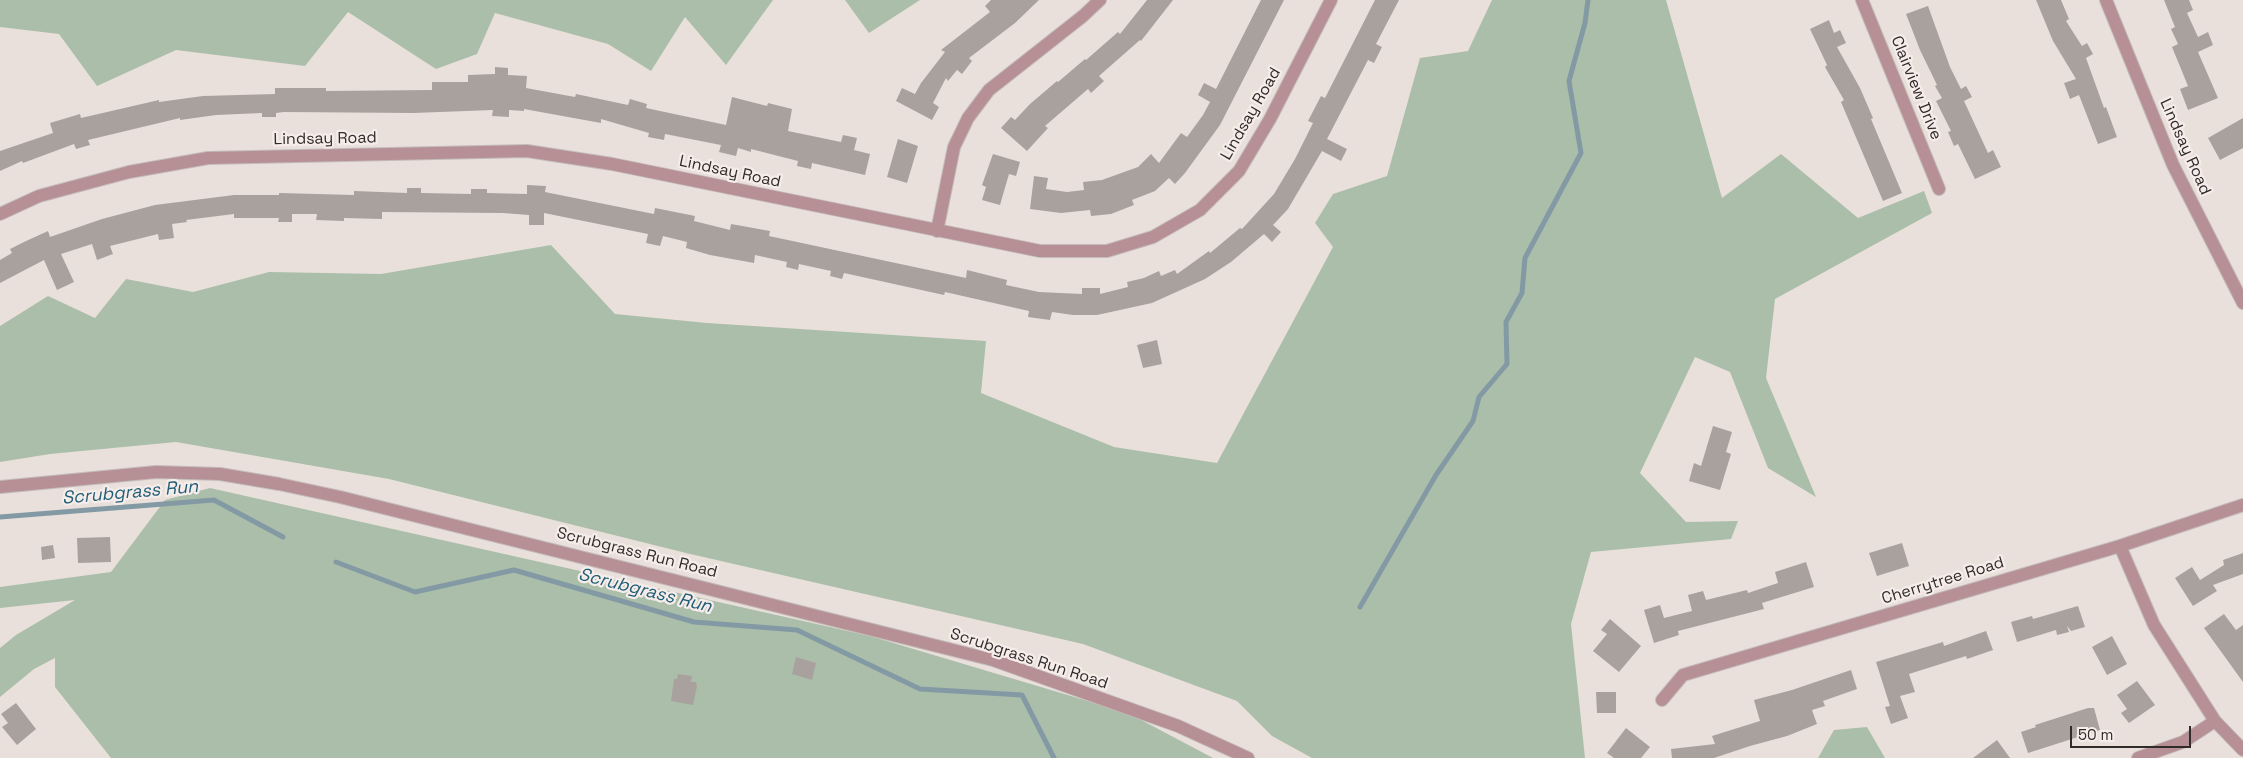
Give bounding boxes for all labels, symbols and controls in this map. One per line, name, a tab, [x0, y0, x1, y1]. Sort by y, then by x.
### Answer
street label: Clairview Drive	[1886, 33, 1946, 143]
street label: Lindsay Road	[1217, 64, 1285, 164]
street label: Lindsay Road	[2155, 96, 2215, 198]
street label: Lindsay Road	[273, 128, 377, 150]
street label: Lindsay Road	[677, 152, 783, 192]
water label: Scrubgrass Run	[61, 476, 199, 510]
street label: Scrubgrass Run Road	[555, 524, 719, 582]
street label: Cherrytree Road	[1880, 553, 2006, 609]
water label: Scrubgrass Run	[576, 564, 714, 618]
street label: Scrubgrass Run Road	[948, 624, 1110, 694]
scale bar	[2073, 716, 2194, 748]
text: 50 m	[2078, 725, 2113, 744]

